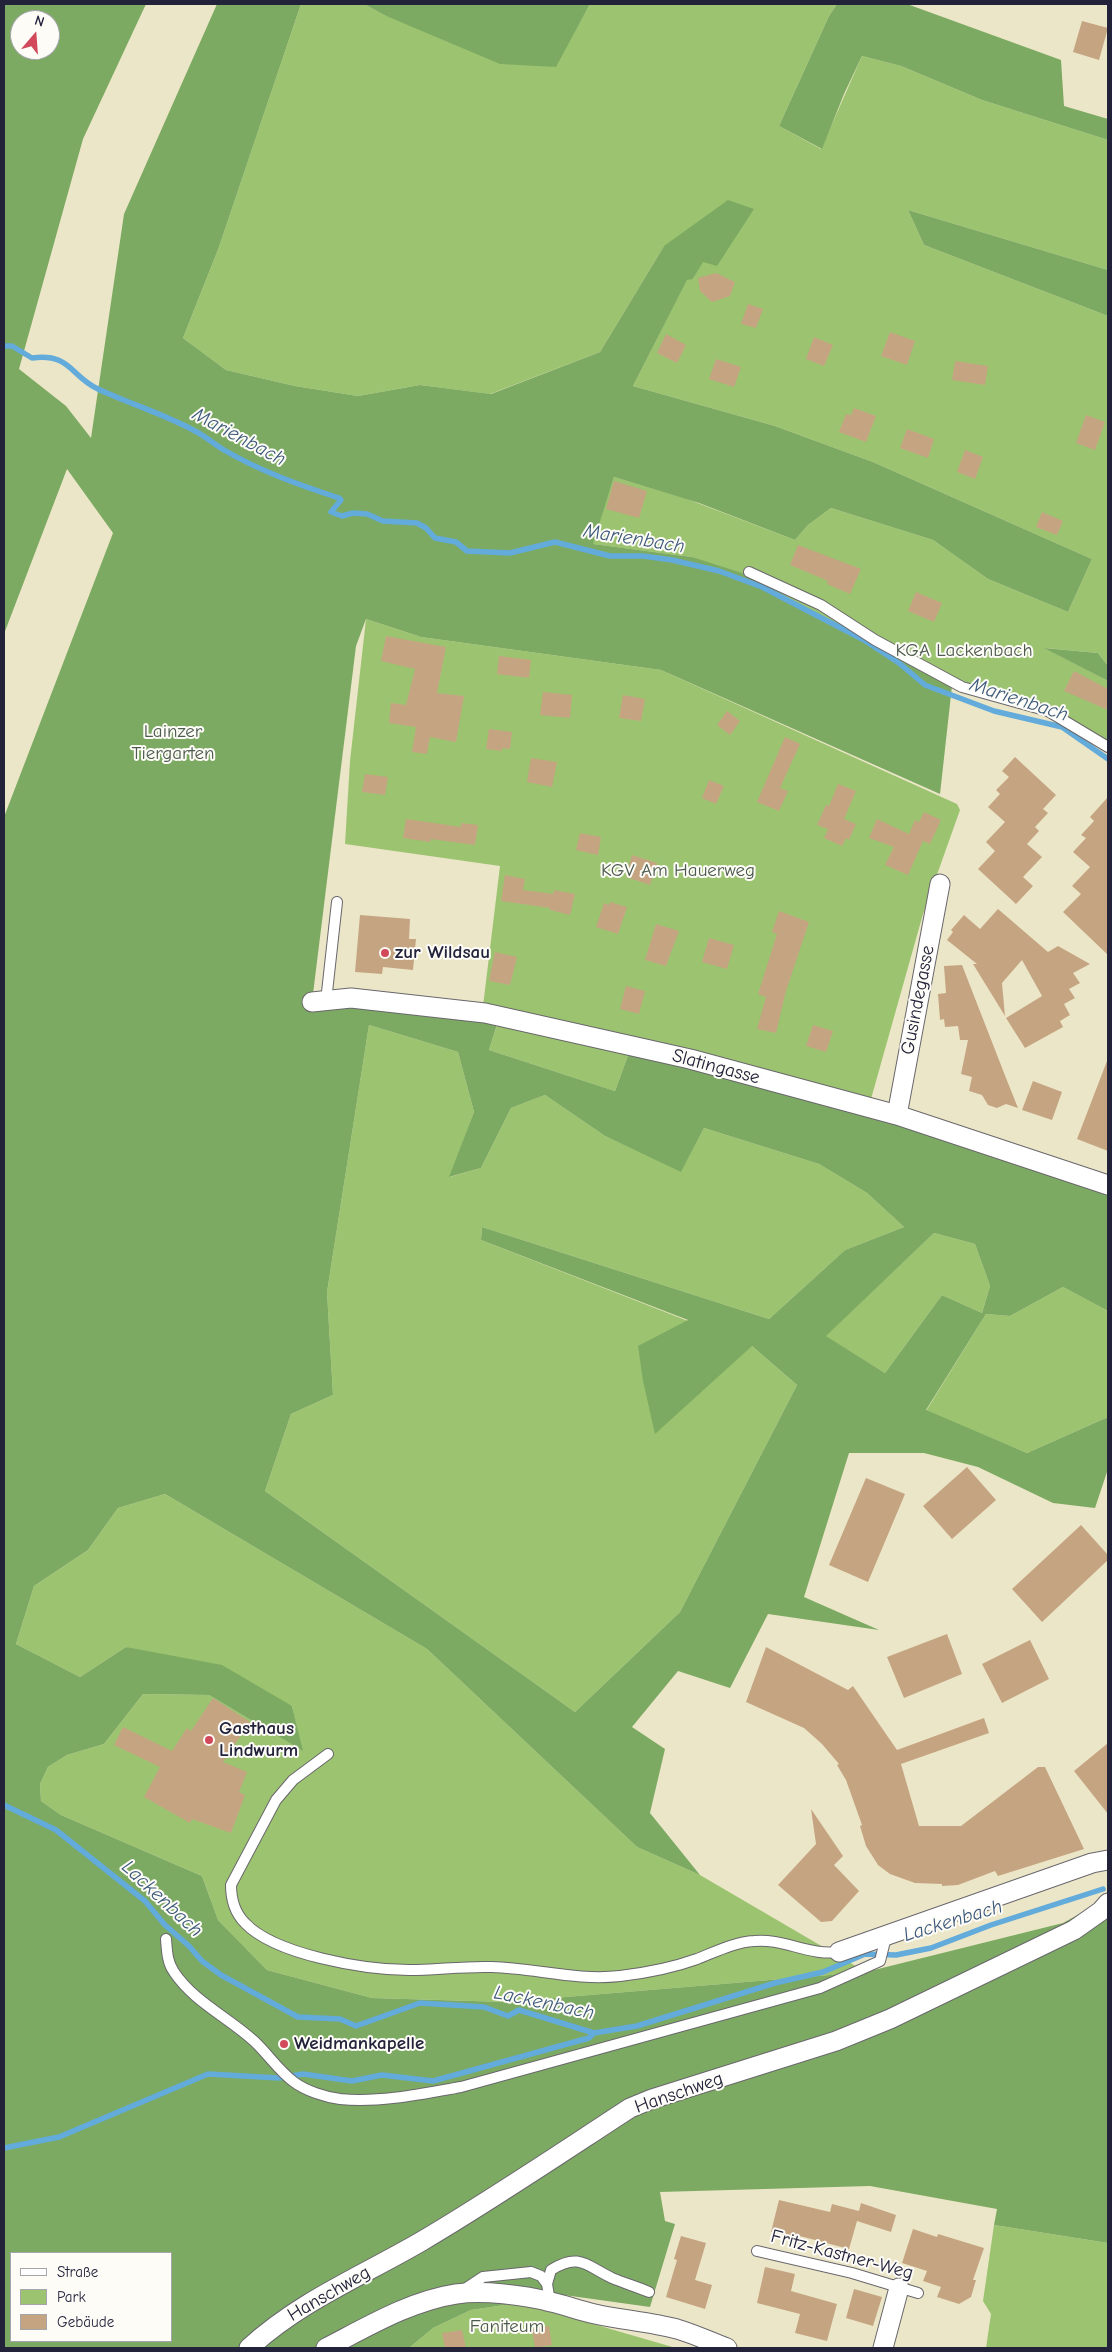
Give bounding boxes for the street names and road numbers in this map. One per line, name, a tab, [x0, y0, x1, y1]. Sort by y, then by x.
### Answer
street label: Gusindegasse	[896, 943, 940, 1057]
street label: Slatingasse	[670, 1044, 762, 1090]
street label: Hanschweg	[632, 2067, 726, 2119]
street label: Fritz-Kastner-Weg	[768, 2225, 916, 2285]
street label: Hanschweg	[284, 2261, 374, 2327]

